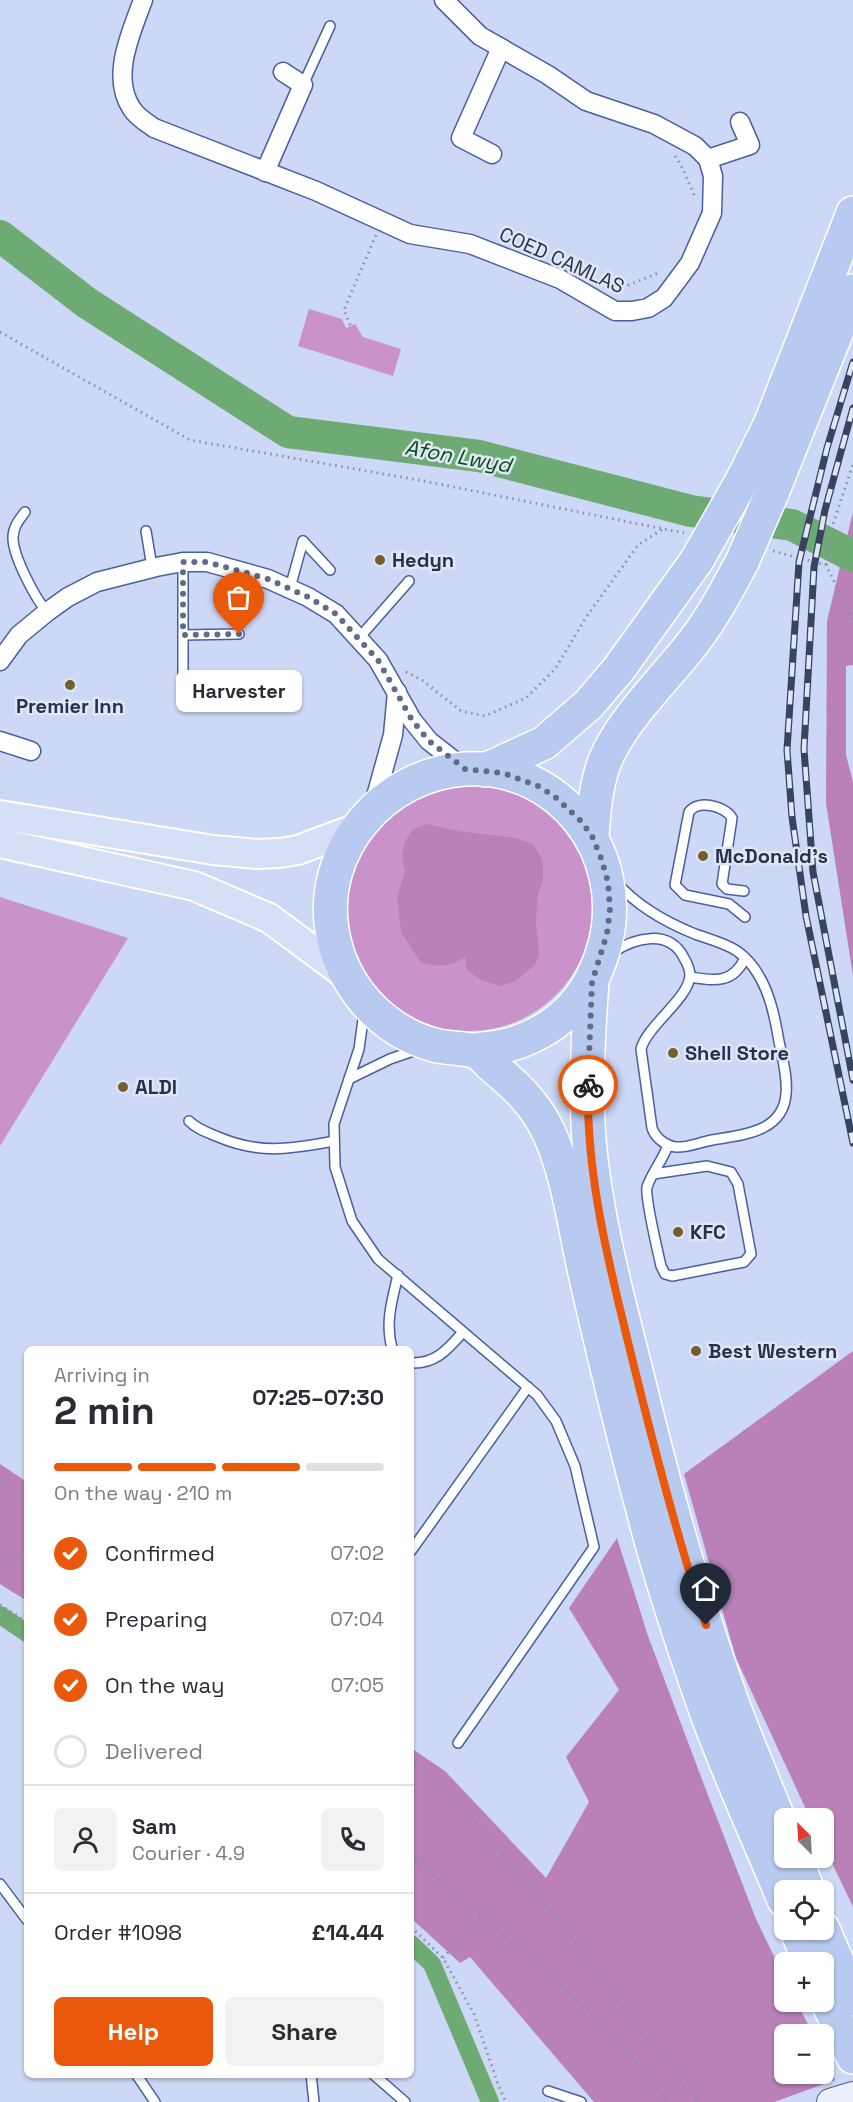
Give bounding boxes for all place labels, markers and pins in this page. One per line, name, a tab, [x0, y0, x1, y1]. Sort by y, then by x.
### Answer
place label: Hedyn	[392, 547, 454, 573]
marker: Hedyn	[373, 553, 387, 567]
pin	[213, 572, 264, 634]
callout: Harvester	[176, 670, 302, 712]
marker: Premier Inn	[63, 678, 77, 692]
place label: Premier Inn	[16, 693, 124, 719]
place label: McDonald's	[715, 843, 828, 869]
marker: McDonald's	[696, 849, 710, 863]
place label: Shell Store	[685, 1040, 789, 1066]
marker: Shell Store	[666, 1046, 680, 1060]
place label: ALDI	[135, 1074, 177, 1100]
marker: ALDI	[116, 1080, 130, 1094]
place label: KFC	[690, 1219, 726, 1245]
marker: KFC	[671, 1225, 685, 1239]
place label: Best Western	[708, 1338, 837, 1364]
marker: Best Western	[689, 1344, 703, 1358]
pin	[680, 1563, 731, 1625]

